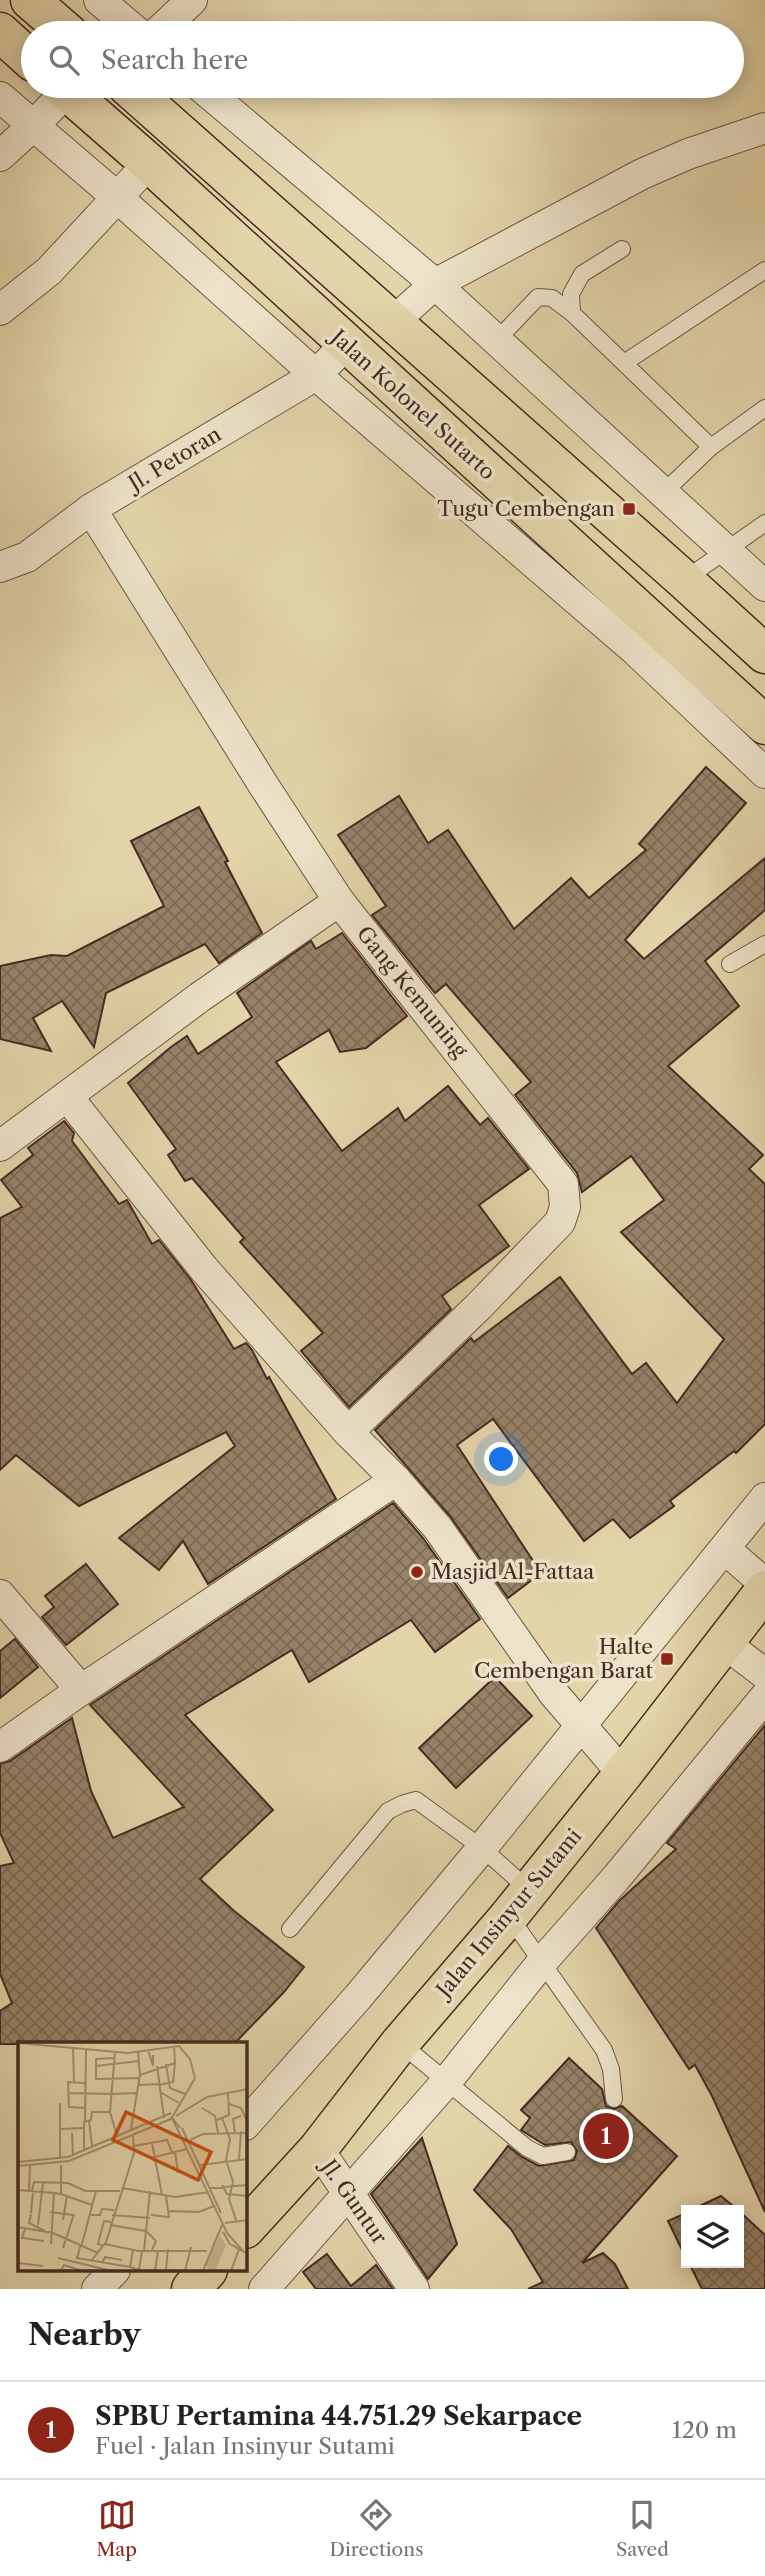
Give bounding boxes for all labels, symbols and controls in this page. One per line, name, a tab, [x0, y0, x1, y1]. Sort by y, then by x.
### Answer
search box	[21, 21, 744, 98]
icon: search	[45, 41, 83, 79]
text: Search here	[101, 44, 248, 76]
street label: Jalan Kolonel Sutarto	[324, 322, 500, 485]
street label: Jl. Petoran	[121, 421, 225, 497]
place label: Tugu Cembengan	[437, 496, 615, 521]
marker: Tugu Cembengan	[621, 501, 637, 517]
street label: Gang Kemuning	[352, 921, 474, 1063]
your location	[484, 1442, 518, 1476]
place label: Masjid Al-Fattaa	[431, 1559, 595, 1584]
marker: Masjid Al-Fattaa	[409, 1564, 425, 1580]
place label: Halte Cembengan Barat	[474, 1634, 654, 1683]
marker: Halte Cembengan Barat	[659, 1651, 675, 1667]
street label: Jalan Insinyur Sutami	[429, 1823, 586, 2004]
inset map	[18, 2042, 247, 2272]
pin: 1	[583, 2110, 629, 2162]
street label: Jl. Guntur	[315, 2152, 393, 2249]
map controls	[681, 2205, 744, 2268]
button: layers	[681, 2205, 744, 2268]
text: Nearby	[28, 2316, 141, 2353]
text: SPBU Pertamina 44.751.29 Sekarpace	[95, 2400, 582, 2432]
text: 1	[46, 2416, 56, 2444]
text: 120 m	[672, 2416, 737, 2444]
text: Fuel · Jalan Insinyur Sutami	[95, 2432, 395, 2460]
tab: Map	[96, 2496, 137, 2561]
tab: Directions	[330, 2496, 423, 2561]
tab: Saved	[616, 2496, 669, 2561]

